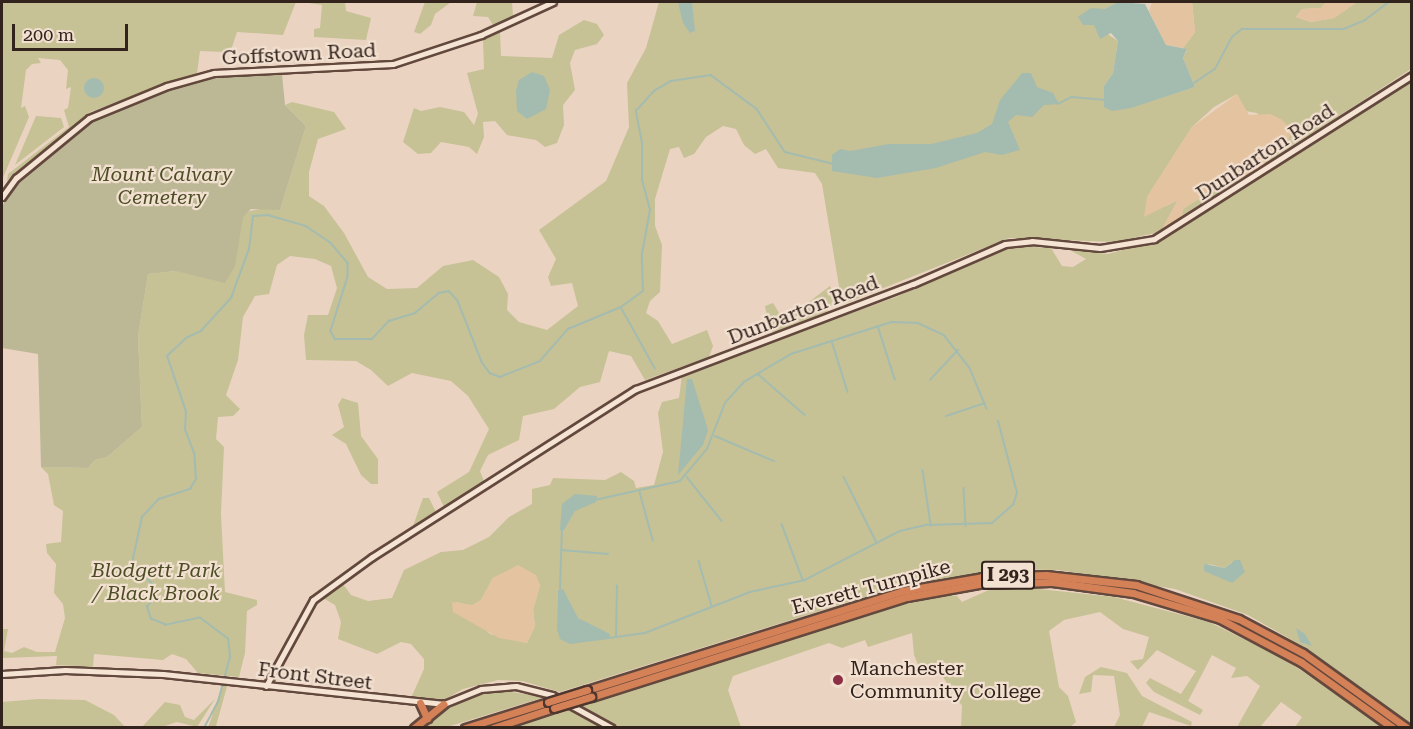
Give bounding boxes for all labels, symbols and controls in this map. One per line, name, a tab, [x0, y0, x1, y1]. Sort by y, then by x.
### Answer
scale bar	[15, 12, 130, 50]
text: 200 m	[23, 24, 74, 45]
street label: Goffstown Road	[221, 38, 377, 70]
street label: Dunbarton Road	[1192, 99, 1338, 205]
park label: Mount Calvary Cemetery	[92, 162, 232, 209]
street label: Dunbarton Road	[724, 270, 882, 350]
street label: Everett Turnpike	[789, 554, 953, 620]
park label: Blodgett Park / Black Brook	[92, 558, 220, 605]
road number: I 293	[981, 560, 1035, 590]
place label: Manchester Community College	[850, 656, 1041, 703]
street label: Front Street	[257, 657, 373, 695]
marker: Manchester Community College	[831, 673, 845, 687]

